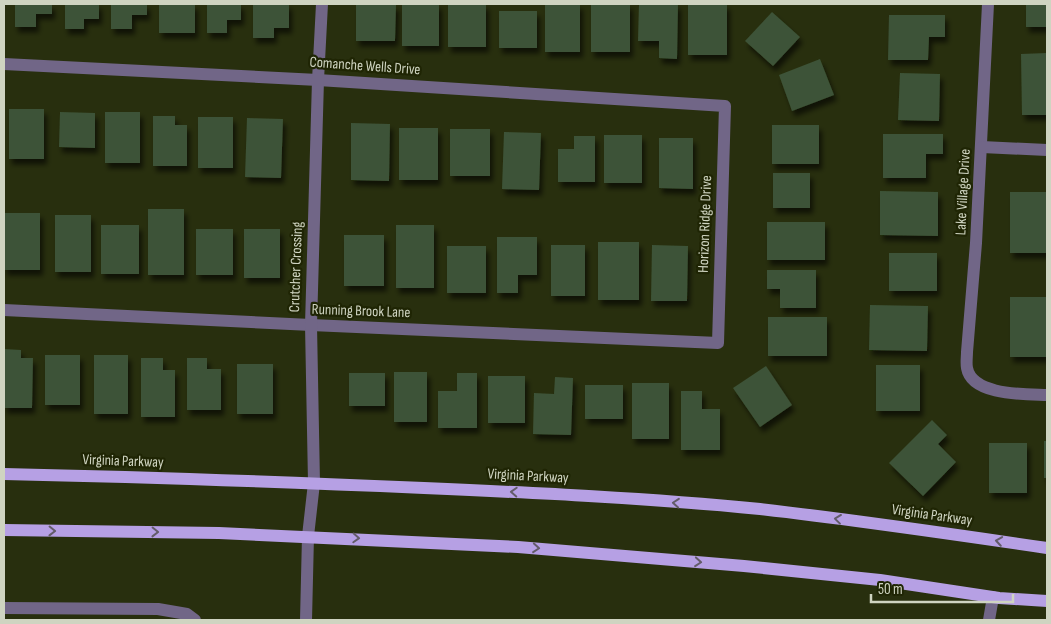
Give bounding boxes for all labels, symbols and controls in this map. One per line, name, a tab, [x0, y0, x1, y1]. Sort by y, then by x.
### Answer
street label: Comanche Wells Drive	[309, 53, 421, 79]
street label: Lake Village Drive	[951, 148, 975, 236]
street label: Horizon Ridge Drive	[694, 175, 716, 273]
street label: Crutcher Crossing	[285, 221, 307, 313]
street label: Running Brook Lane	[311, 300, 411, 322]
street label: Virginia Parkway	[82, 450, 164, 472]
street label: Virginia Parkway	[487, 464, 569, 488]
one-way arrow	[510, 487, 518, 497]
one-way arrow	[672, 497, 680, 508]
street label: Virginia Parkway	[890, 500, 974, 530]
one-way arrow	[834, 514, 842, 525]
one-way arrow	[49, 525, 57, 536]
one-way arrow	[152, 527, 159, 537]
one-way arrow	[353, 533, 361, 544]
one-way arrow	[995, 536, 1003, 546]
one-way arrow	[532, 543, 540, 554]
one-way arrow	[694, 556, 702, 567]
scale bar	[871, 572, 1014, 604]
text: 50 m	[878, 580, 903, 599]

